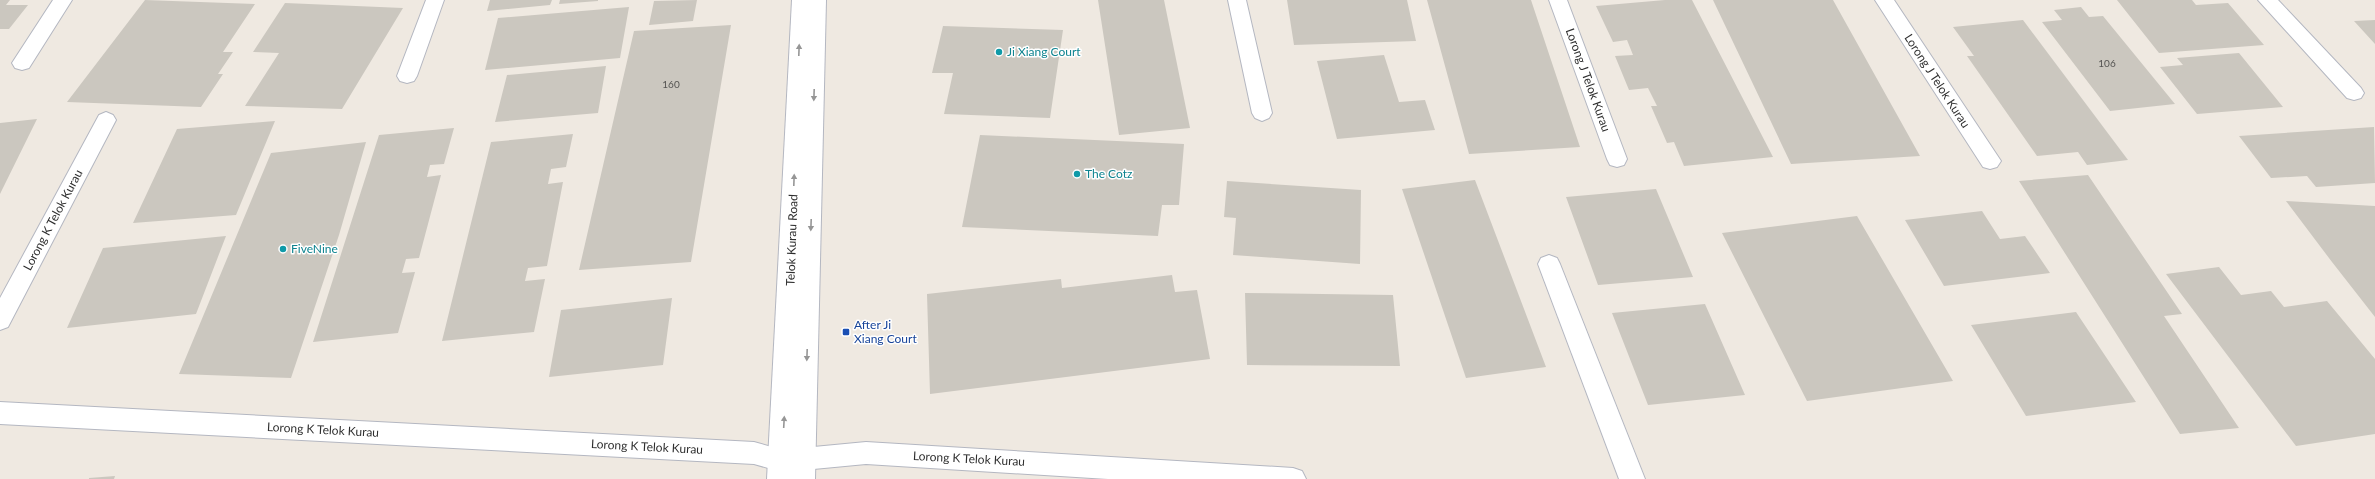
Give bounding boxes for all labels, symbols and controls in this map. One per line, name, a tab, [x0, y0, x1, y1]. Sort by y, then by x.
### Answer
street label: Lorong J Telok Kurau	[1563, 26, 1614, 134]
street label: Lorong J Telok Kurau	[1901, 31, 1973, 130]
one-way arrow	[796, 44, 803, 56]
place label: Ji Xiang Court	[1007, 44, 1081, 59]
marker: Ji Xiang Court	[994, 47, 1004, 57]
house number: 106	[2098, 57, 2116, 69]
house number: 160	[662, 78, 680, 90]
one-way arrow	[811, 89, 818, 101]
place label: The Cotz	[1085, 166, 1133, 181]
street label: Lorong K Telok Kurau	[20, 167, 86, 273]
marker: The Cotz	[1072, 169, 1082, 179]
one-way arrow	[791, 173, 797, 186]
street label: Telok Kurau Road	[782, 194, 801, 286]
one-way arrow	[808, 219, 814, 232]
place label: FiveNine	[291, 241, 338, 256]
marker: FiveNine	[278, 244, 288, 254]
place label: After Ji Xiang Court	[854, 317, 917, 346]
marker: After Ji Xiang Court	[841, 327, 851, 337]
one-way arrow	[804, 349, 810, 362]
one-way arrow	[781, 416, 788, 428]
street label: Lorong K Telok Kurau	[267, 419, 379, 440]
street label: Lorong K Telok Kurau	[591, 436, 703, 457]
street label: Lorong K Telok Kurau	[913, 448, 1025, 469]

